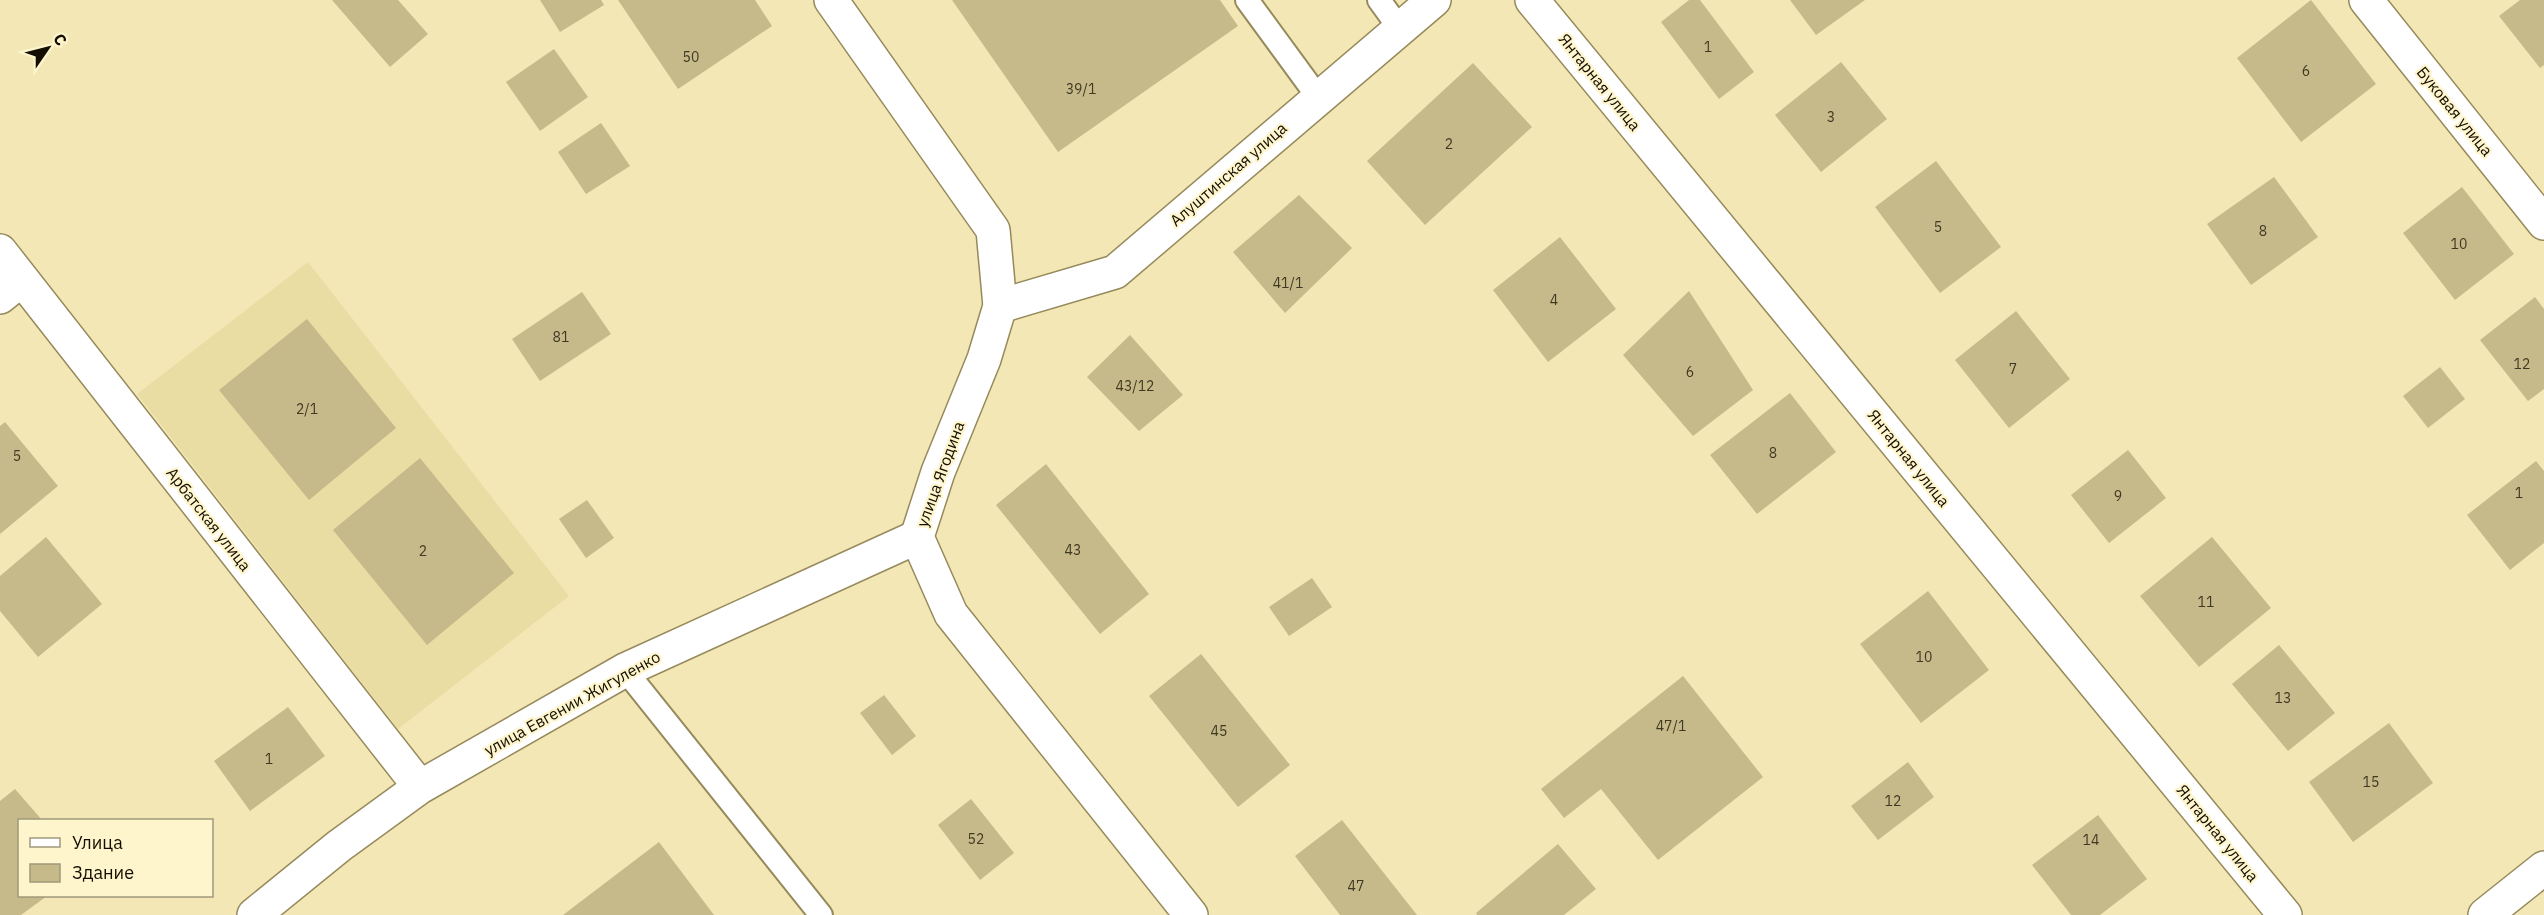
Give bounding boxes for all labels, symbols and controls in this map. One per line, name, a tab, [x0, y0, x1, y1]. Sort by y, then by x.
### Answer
north arrow	[18, 18, 78, 78]
text: С	[49, 29, 71, 49]
street label: Янтарная улица	[1555, 29, 1646, 135]
house number: 1	[1704, 38, 1712, 56]
house number: 50	[683, 48, 699, 66]
house number: 6	[2302, 62, 2310, 80]
street label: Буковая улица	[2413, 62, 2498, 160]
house number: 39/1	[1066, 80, 1096, 98]
house number: 3	[1827, 108, 1835, 126]
street label: Алуштинская улица	[1165, 117, 1291, 230]
house number: 2	[1445, 135, 1453, 153]
house number: 5	[1934, 218, 1942, 236]
house number: 8	[2259, 222, 2267, 240]
house number: 10	[2451, 235, 2467, 253]
house number: 41/1	[1273, 274, 1303, 292]
house number: 4	[1550, 291, 1558, 309]
house number: 81	[553, 328, 569, 346]
house number: 12	[2514, 355, 2530, 373]
house number: 7	[2009, 360, 2017, 378]
house number: 6	[1686, 363, 1694, 381]
house number: 43/12	[1116, 377, 1154, 395]
house number: 2/1	[296, 400, 318, 418]
street label: Янтарная улица	[1864, 405, 1955, 511]
street label: улица Ягодина	[912, 418, 969, 529]
house number: 8	[1769, 444, 1777, 462]
house number: 5	[13, 447, 21, 465]
street label: Арбатская улица	[162, 463, 256, 575]
house number: 1	[2515, 484, 2523, 502]
house number: 9	[2114, 487, 2122, 505]
house number: 43	[1065, 541, 1081, 559]
house number: 2	[419, 542, 427, 560]
house number: 11	[2198, 593, 2214, 611]
street label: улица Евгении Жигуленко	[480, 646, 664, 760]
house number: 10	[1916, 648, 1932, 666]
house number: 13	[2275, 689, 2291, 707]
house number: 47/1	[1656, 717, 1686, 735]
house number: 45	[1211, 722, 1227, 740]
house number: 1	[265, 750, 273, 768]
house number: 15	[2363, 773, 2379, 791]
street label: Янтарная улица	[2173, 780, 2264, 886]
house number: 12	[1885, 792, 1901, 810]
legend	[18, 819, 213, 897]
house number: 52	[968, 830, 984, 848]
text: Улица	[72, 831, 123, 854]
house number: 14	[2083, 831, 2099, 849]
text: Здание	[72, 861, 134, 884]
house number: 47	[1348, 877, 1364, 895]

